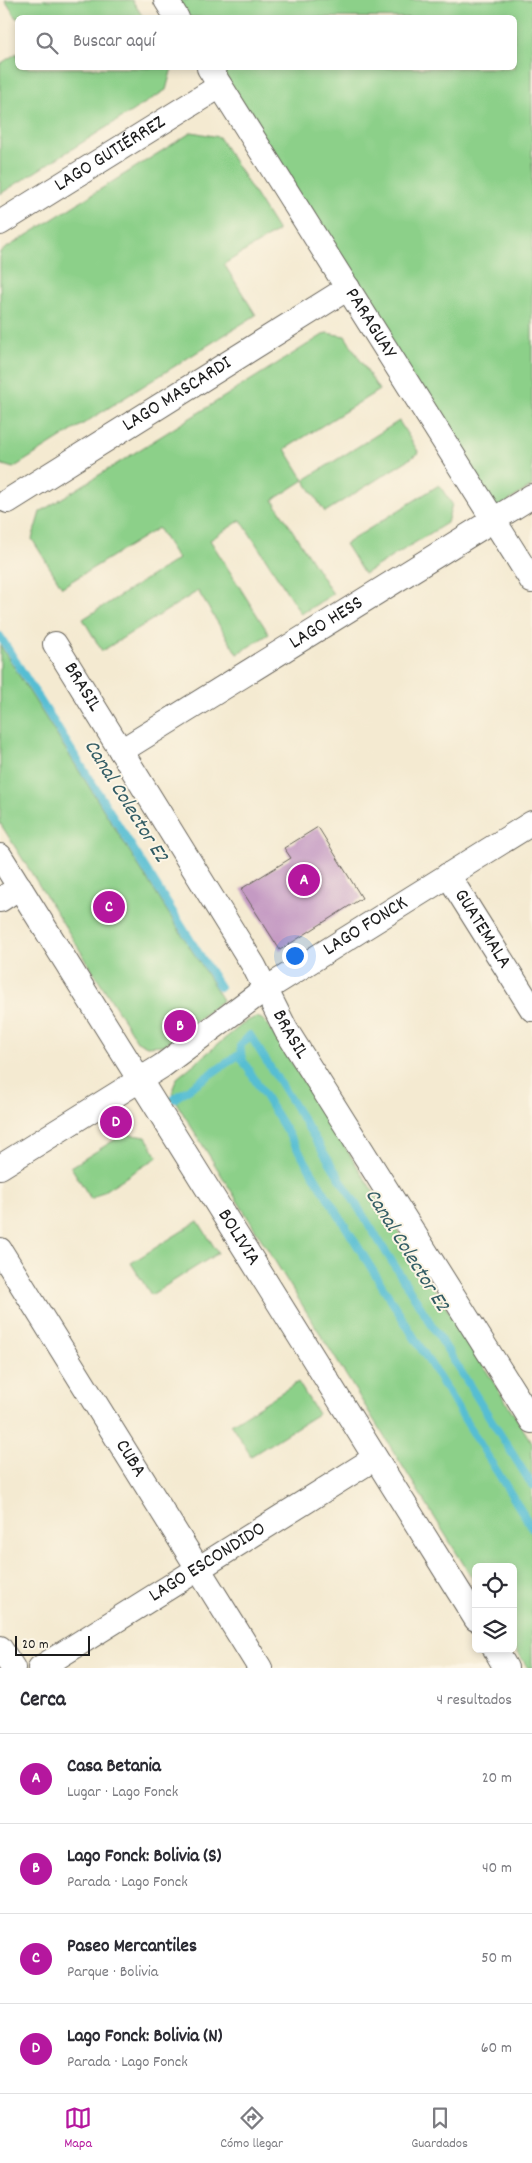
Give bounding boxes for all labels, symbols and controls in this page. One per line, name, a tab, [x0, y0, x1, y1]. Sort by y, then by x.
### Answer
search box	[15, 15, 517, 70]
icon: search	[33, 29, 61, 57]
text: Buscar aquí	[73, 29, 155, 56]
street label: LAGO GUTIÉRREZ	[50, 109, 171, 199]
street label: PARAGUAY	[337, 283, 403, 365]
street label: LAGO MASCARDI	[118, 350, 237, 440]
street label: LAGO HESS	[284, 590, 369, 657]
street label: BRASIL	[56, 657, 108, 717]
water label: Canal Colector E2	[75, 735, 175, 870]
pin: A	[288, 861, 320, 899]
street label: GUATEMALA	[446, 884, 518, 975]
pin: C	[93, 888, 125, 926]
street label: LAGO FONCK	[318, 890, 413, 964]
your location	[282, 943, 308, 969]
street label: BRASIL	[264, 1005, 315, 1065]
pin: B	[164, 1007, 196, 1045]
pin: D	[100, 1103, 132, 1141]
water label: Canal Colector E2	[356, 1184, 456, 1319]
street label: BOLIVIA	[210, 1204, 267, 1272]
street label: CUBA	[107, 1435, 152, 1483]
street label: LAGO ESCONDIDO	[144, 1516, 271, 1610]
map controls	[472, 1563, 517, 1653]
button: locate	[472, 1563, 517, 1608]
button: layers	[472, 1608, 517, 1653]
scale bar	[15, 1633, 90, 1656]
text: 20 m	[22, 1635, 49, 1655]
text: Cerca	[20, 1686, 66, 1716]
text: 4 resultados	[437, 1689, 512, 1712]
text: Casa Betania	[67, 1754, 161, 1781]
text: A	[32, 1767, 40, 1790]
text: 20 m	[482, 1767, 512, 1790]
text: Lugar · Lago Fonck	[67, 1781, 178, 1804]
text: Lago Fonck: Bolivia (S)	[67, 1844, 221, 1871]
text: B	[32, 1857, 40, 1880]
text: 40 m	[482, 1857, 512, 1880]
text: Parada · Lago Fonck	[67, 1871, 188, 1894]
text: Paseo Mercantiles	[67, 1934, 197, 1961]
text: C	[32, 1947, 40, 1970]
text: 50 m	[481, 1947, 512, 1970]
text: Parque · Bolivia	[67, 1961, 158, 1984]
text: Lago Fonck: Bolivia (N)	[67, 2024, 222, 2051]
text: D	[32, 2037, 40, 2060]
text: 60 m	[481, 2037, 512, 2060]
text: Parada · Lago Fonck	[67, 2051, 188, 2074]
tab: Mapa	[64, 2104, 92, 2154]
tab: Cómo llegar	[220, 2104, 283, 2154]
tab: Guardados	[411, 2104, 468, 2154]

